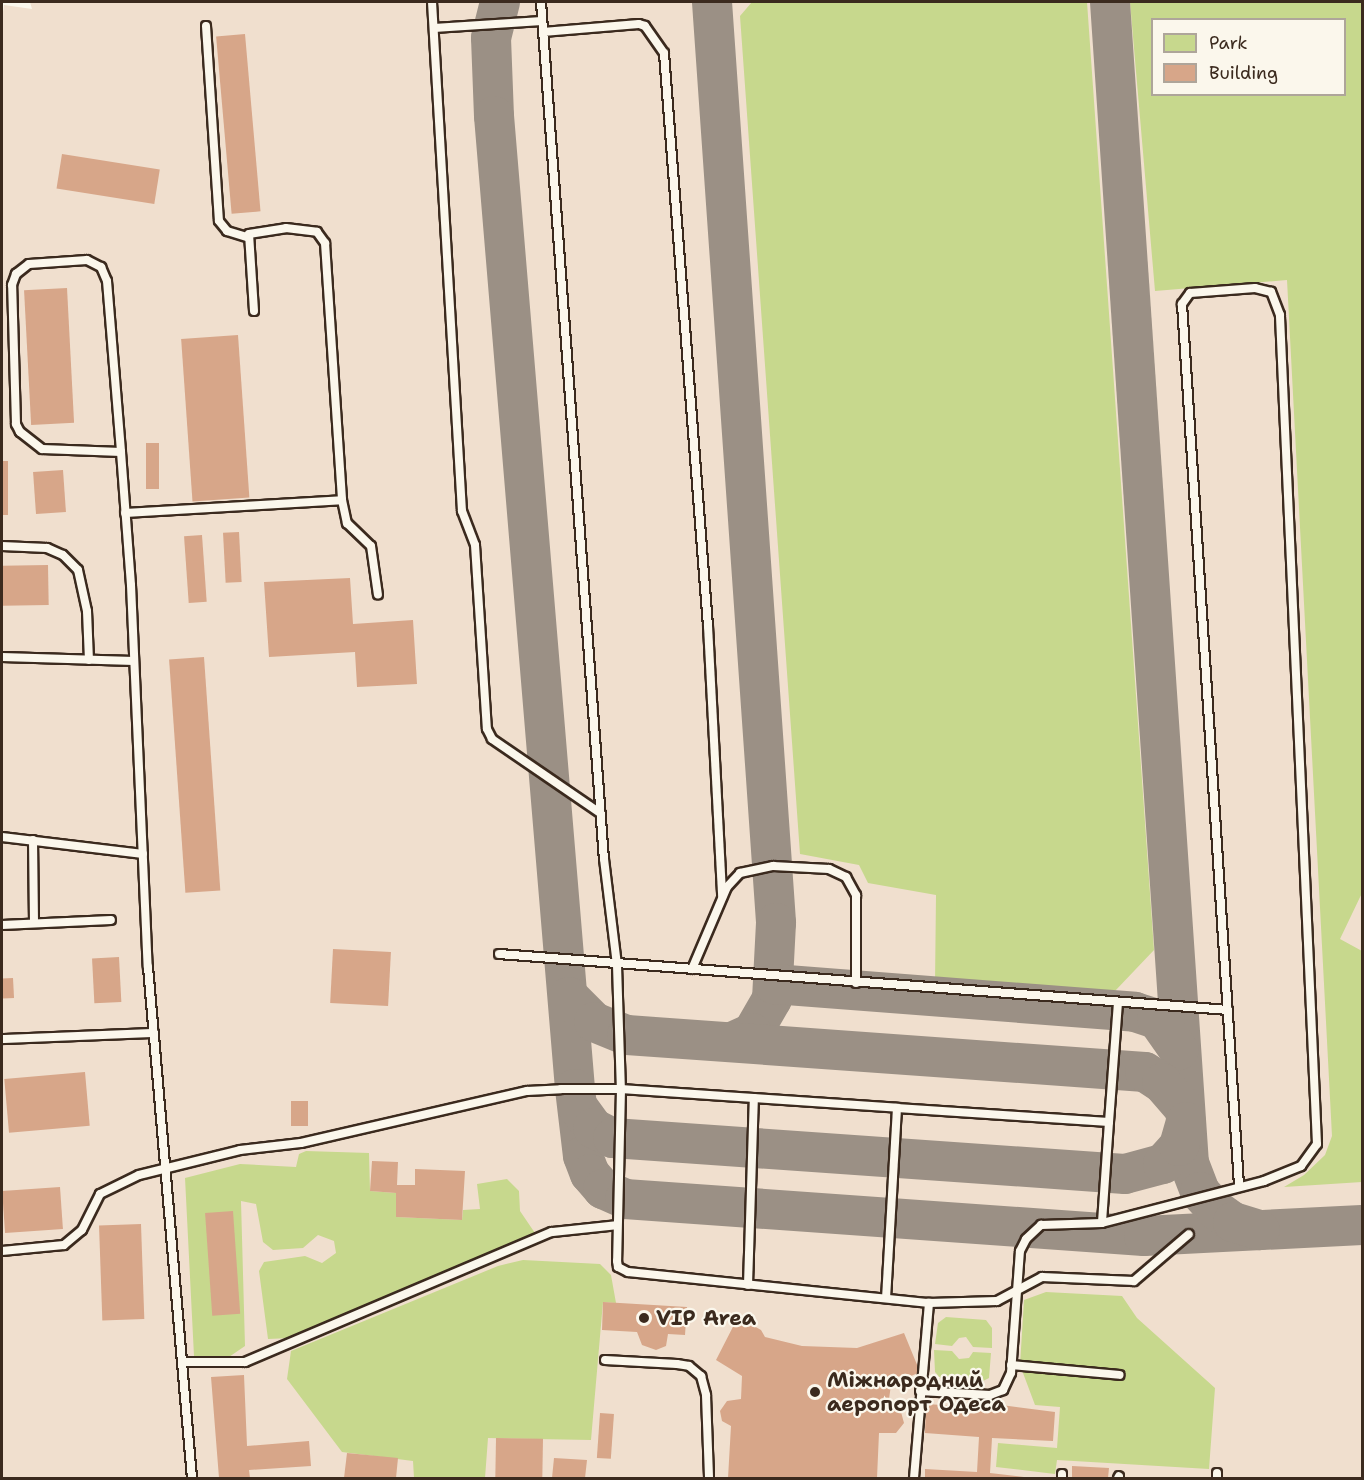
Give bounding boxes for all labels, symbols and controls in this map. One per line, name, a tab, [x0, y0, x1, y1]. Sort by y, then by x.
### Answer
legend	[1151, 18, 1346, 96]
text: Park	[1209, 31, 1248, 55]
text: Building	[1209, 61, 1278, 85]
place label: VIP Area	[656, 1305, 756, 1331]
marker: VIP Area	[637, 1311, 651, 1325]
place label: Міжнародний аеропорт Одеса	[827, 1367, 1006, 1417]
marker: Міжнародний аеропорт Одеса	[808, 1385, 822, 1399]

